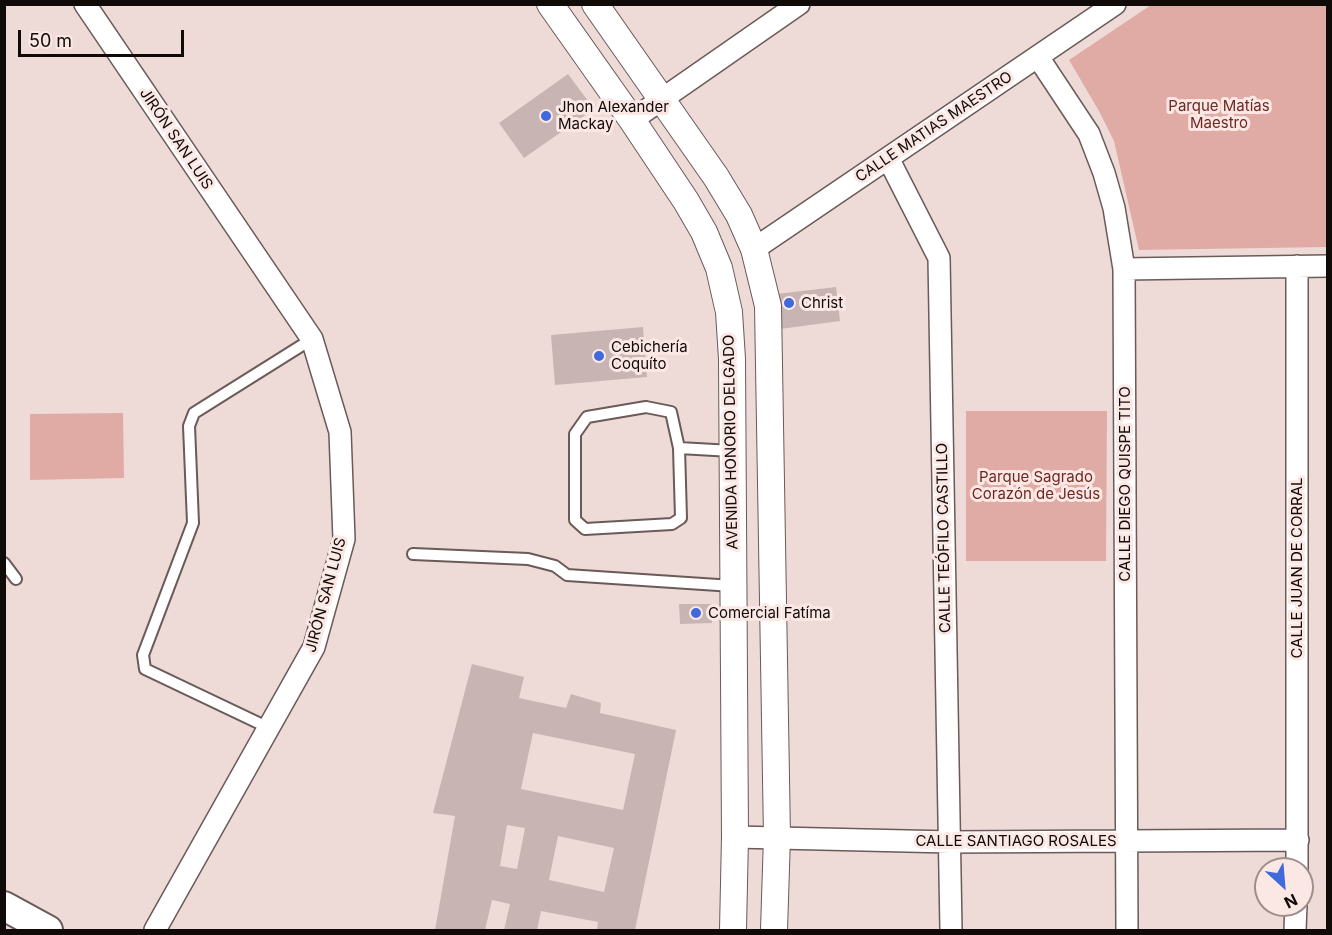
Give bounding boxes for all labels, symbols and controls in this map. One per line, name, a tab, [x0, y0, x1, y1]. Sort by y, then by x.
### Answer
scale bar	[21, 18, 188, 56]
text: 50 m	[29, 30, 72, 51]
street label: CALLE MATIAS MAESTRO	[852, 68, 1016, 186]
street label: JIRÓN SAN LUIS	[136, 85, 216, 193]
park label: Parque Matías Maestro	[1168, 97, 1270, 132]
place label: Jhon Alexander Mackay	[558, 98, 669, 133]
marker: Jhon Alexander Mackay	[539, 109, 553, 123]
place label: Christ	[801, 294, 843, 312]
marker: Christ	[782, 296, 796, 310]
street label: AVENIDA HONORIO DELGADO	[720, 334, 742, 550]
place label: Cebichería Coquíto	[611, 338, 688, 373]
marker: Cebichería Coquíto	[592, 349, 606, 363]
street label: CALLE DIEGO QUISPE TITO	[1116, 386, 1134, 582]
street label: CALLE TEÓFILO CASTILLO	[933, 443, 955, 633]
park label: Parque Sagrado Corazón de Jesús	[972, 468, 1100, 503]
street label: CALLE JUAN DE CORRAL	[1288, 477, 1306, 659]
street label: JIRÓN SAN LUIS	[302, 536, 350, 654]
place label: Comercial Fatíma	[708, 604, 831, 622]
marker: Comercial Fatíma	[689, 606, 703, 620]
street label: CALLE SANTIAGO ROSALES	[915, 832, 1117, 850]
north arrow	[1254, 857, 1314, 917]
text: N	[1281, 890, 1301, 913]

